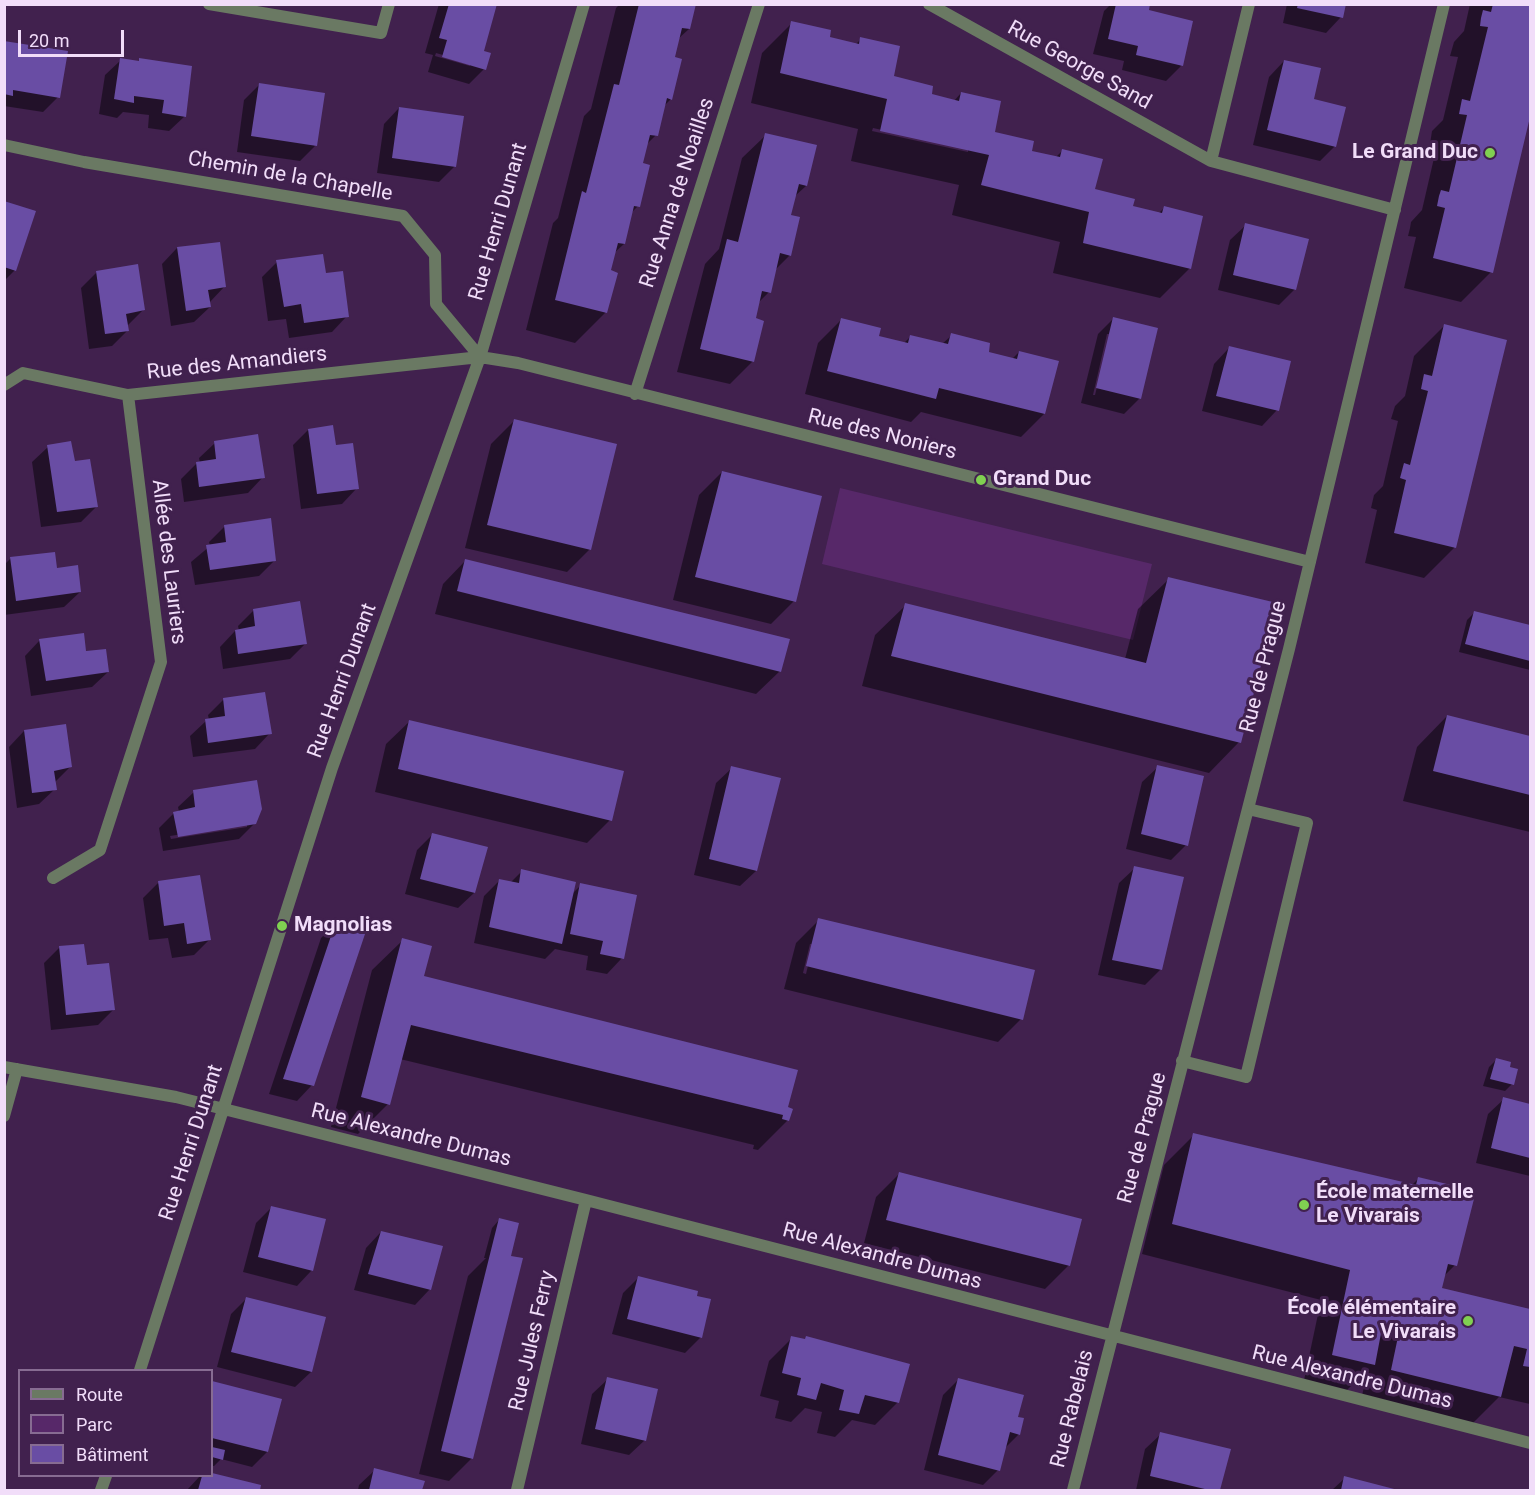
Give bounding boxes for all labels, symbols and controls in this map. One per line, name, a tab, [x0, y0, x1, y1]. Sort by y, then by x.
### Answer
street label: Rue George Sand	[1003, 16, 1155, 116]
scale bar	[21, 18, 128, 56]
text: 20 m	[29, 30, 69, 51]
street label: Rue Anna de Noailles	[635, 95, 721, 291]
street label: Rue Henri Dunant	[464, 140, 534, 304]
place label: Le Grand Duc	[1352, 140, 1478, 166]
marker: Le Grand Duc	[1483, 146, 1497, 160]
street label: Chemin de la Chapelle	[186, 147, 394, 207]
street label: Rue des Amandiers	[146, 342, 328, 386]
street label: Rue des Noniers	[805, 404, 959, 466]
place label: Grand Duc	[993, 467, 1091, 493]
marker: Grand Duc	[974, 473, 988, 487]
street label: Allée des Lauriers	[145, 478, 191, 646]
street label: Rue de Prague	[1235, 598, 1293, 736]
street label: Rue Henri Dunant	[303, 600, 383, 762]
place label: Magnolias	[294, 913, 392, 939]
marker: Magnolias	[275, 919, 289, 933]
street label: Rue Henri Dunant	[155, 1062, 229, 1224]
street label: Rue de Prague	[1113, 1070, 1173, 1206]
street label: Rue Alexandre Dumas	[308, 1099, 514, 1173]
place label: École maternelle Le Vivarais	[1316, 1180, 1474, 1230]
marker: École maternelle Le Vivarais	[1297, 1198, 1311, 1212]
street label: Rue Alexandre Dumas	[780, 1218, 984, 1296]
street label: Rue Jules Ferry	[505, 1268, 561, 1414]
place label: École élémentaire Le Vivarais	[1287, 1296, 1456, 1346]
marker: École élémentaire Le Vivarais	[1461, 1314, 1475, 1328]
street label: Rue Alexandre Dumas	[1249, 1341, 1455, 1415]
street label: Rue Rabelais	[1046, 1347, 1100, 1471]
legend	[18, 1369, 213, 1477]
text: Route	[76, 1384, 123, 1405]
text: Parc	[76, 1414, 112, 1435]
text: Bâtiment	[76, 1444, 148, 1465]

